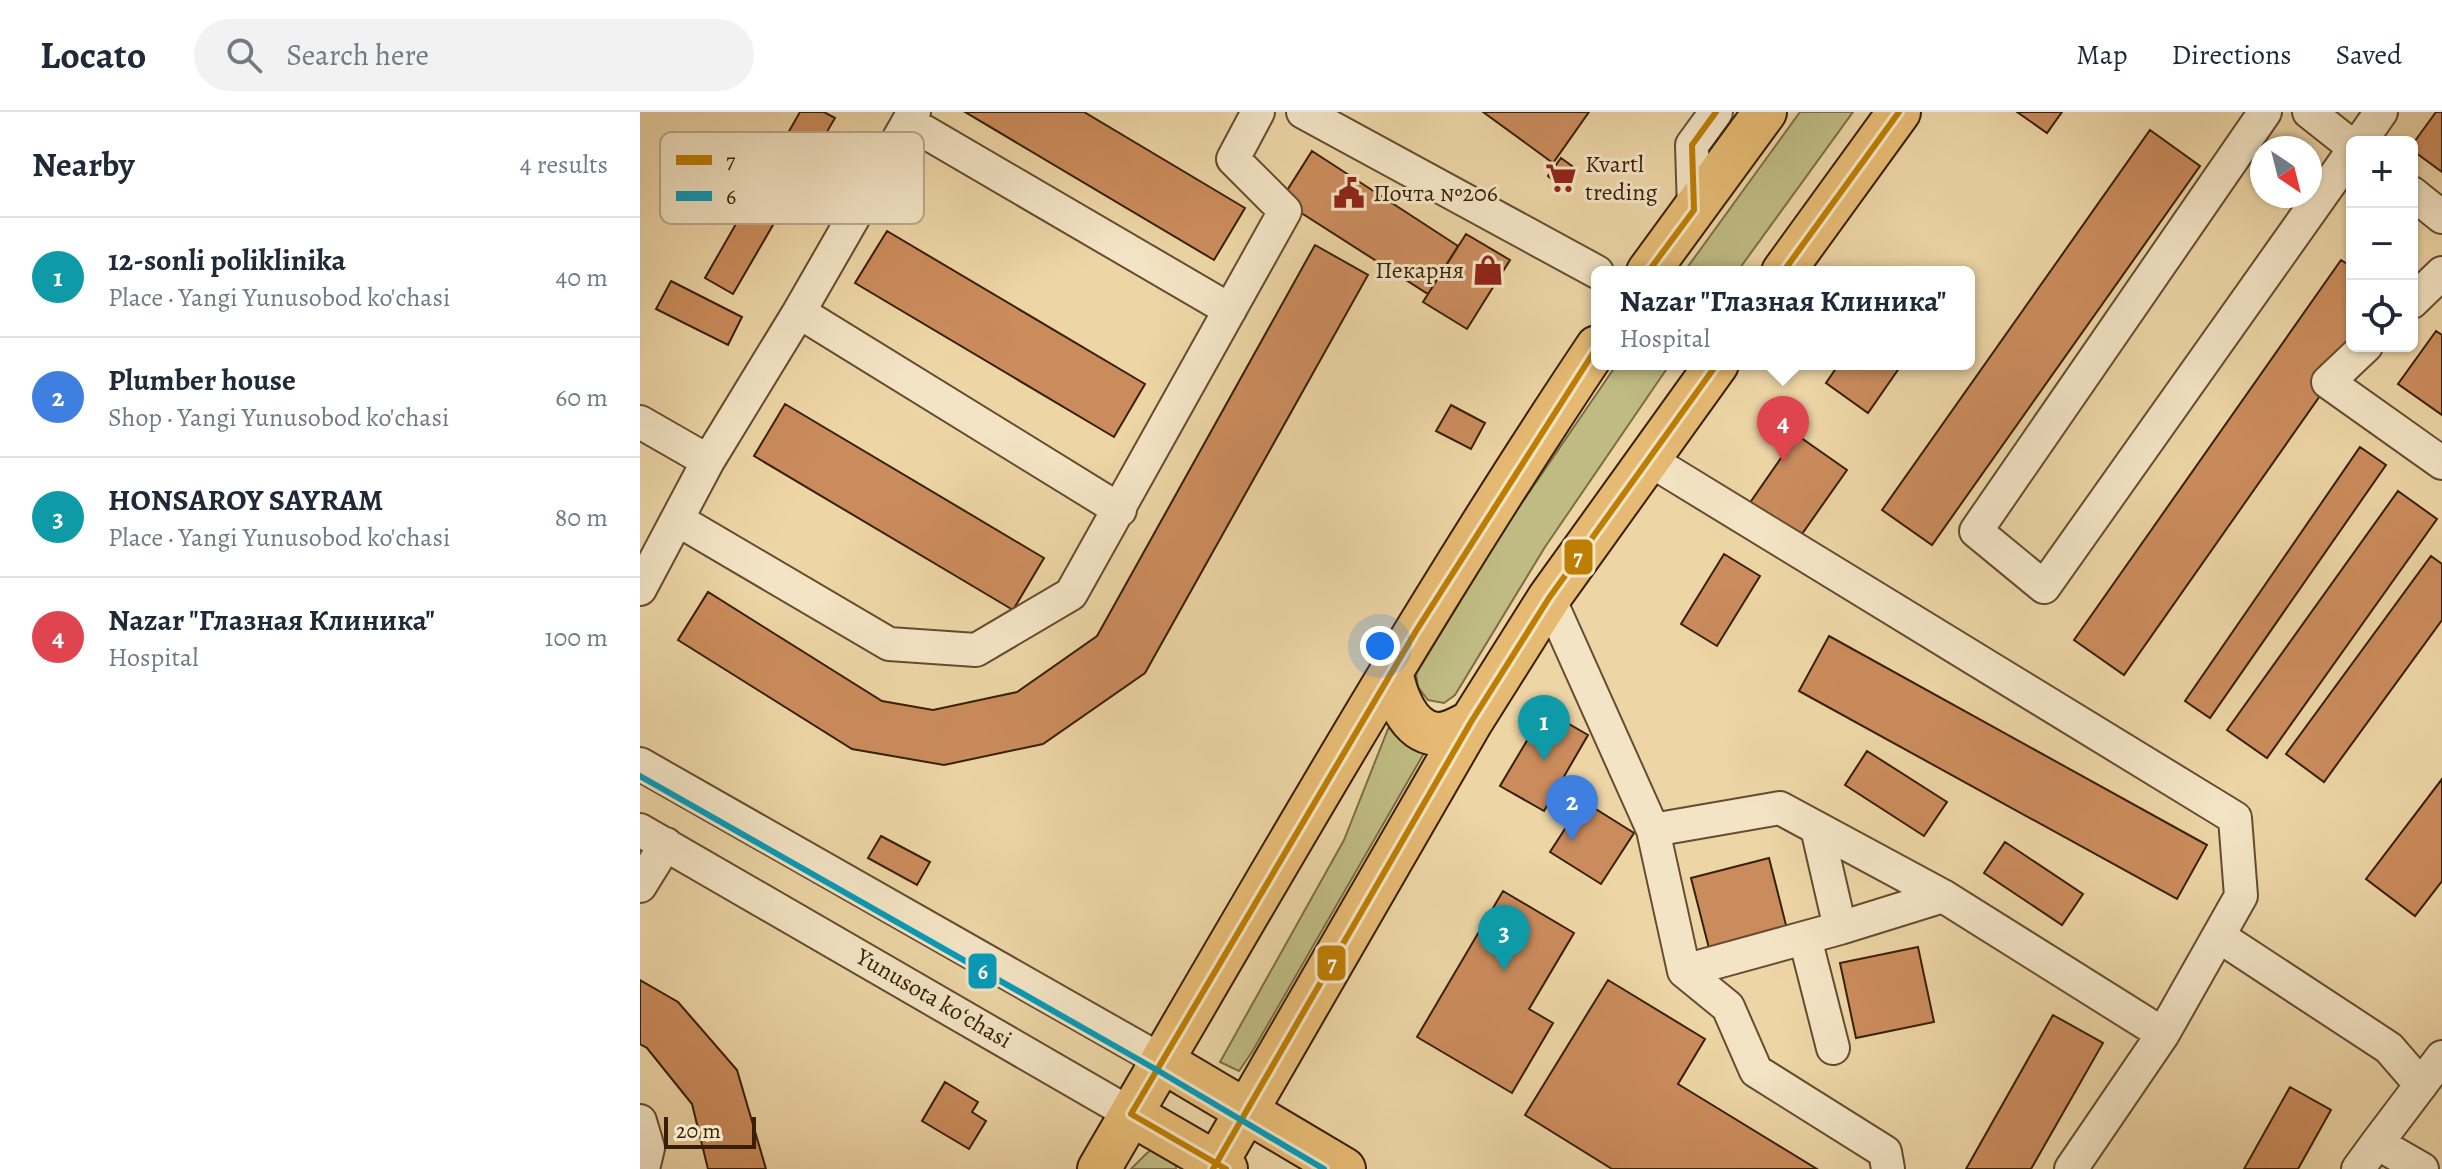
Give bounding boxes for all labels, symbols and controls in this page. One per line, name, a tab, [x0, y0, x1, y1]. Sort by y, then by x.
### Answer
search box	[194, 19, 754, 91]
text: Locato	[40, 29, 146, 81]
icon: search	[222, 33, 266, 77]
text: Search here	[286, 35, 429, 75]
text: Map	[2076, 36, 2127, 74]
text: Directions	[2171, 36, 2292, 74]
text: Saved	[2336, 36, 2402, 74]
legend	[660, 132, 924, 224]
north arrow	[2250, 136, 2322, 208]
map controls	[2346, 136, 2418, 352]
button: +	[2346, 136, 2418, 208]
text: Nearby	[32, 141, 135, 188]
text: 7	[726, 146, 736, 176]
text: 4 results	[520, 147, 608, 182]
place label: Kvartl treding	[1585, 148, 1657, 208]
supermarket icon: Kvartl treding	[1544, 161, 1578, 195]
public building icon: Почта №206	[1332, 176, 1366, 210]
place label: Почта №206	[1373, 177, 1498, 209]
text: 6	[726, 182, 736, 212]
button: −	[2346, 208, 2418, 280]
text: 12-sonli poliklinika	[108, 240, 346, 280]
shop icon: Пекарня	[1471, 253, 1505, 287]
place label: Пекарня	[1375, 254, 1464, 286]
text: 1	[53, 260, 63, 295]
text: 40 m	[556, 260, 608, 295]
popup	[1591, 266, 1975, 370]
text: Place · Yangi Yunusobod ko'chasi	[108, 280, 450, 315]
button: locate	[2346, 280, 2418, 352]
text: Nazar "Глазная Клиника"	[1620, 281, 1946, 321]
text: Hospital	[1620, 321, 1710, 356]
text: Plumber house	[108, 360, 296, 400]
text: 2	[52, 380, 64, 415]
text: 60 m	[555, 380, 608, 415]
pin: 4	[1757, 396, 1809, 462]
text: Shop · Yangi Yunusobod ko'chasi	[108, 400, 449, 435]
text: HONSAROY SAYRAM	[108, 480, 383, 520]
text: 3	[52, 500, 64, 535]
text: 80 m	[555, 500, 608, 535]
text: Place · Yangi Yunusobod ko'chasi	[108, 520, 450, 555]
line badge: 7	[1563, 538, 1594, 576]
text: 7	[1573, 543, 1583, 573]
text: Nazar "Глазная Клиника"	[108, 600, 435, 640]
text: 4	[52, 620, 64, 655]
text: 100 m	[545, 620, 608, 655]
your location	[1360, 626, 1400, 666]
text: Hospital	[108, 640, 199, 675]
pin: 1	[1518, 695, 1570, 761]
pin: 2	[1546, 775, 1598, 841]
pin: 3	[1478, 905, 1530, 971]
street label: Yunusota koʻchasi	[849, 940, 1018, 1056]
line badge: 7	[1316, 944, 1347, 982]
text: 7	[1327, 949, 1337, 979]
line badge: 6	[967, 952, 998, 990]
text: 6	[978, 957, 988, 987]
scale bar	[664, 1113, 756, 1149]
text: 20 m	[676, 1116, 721, 1146]

